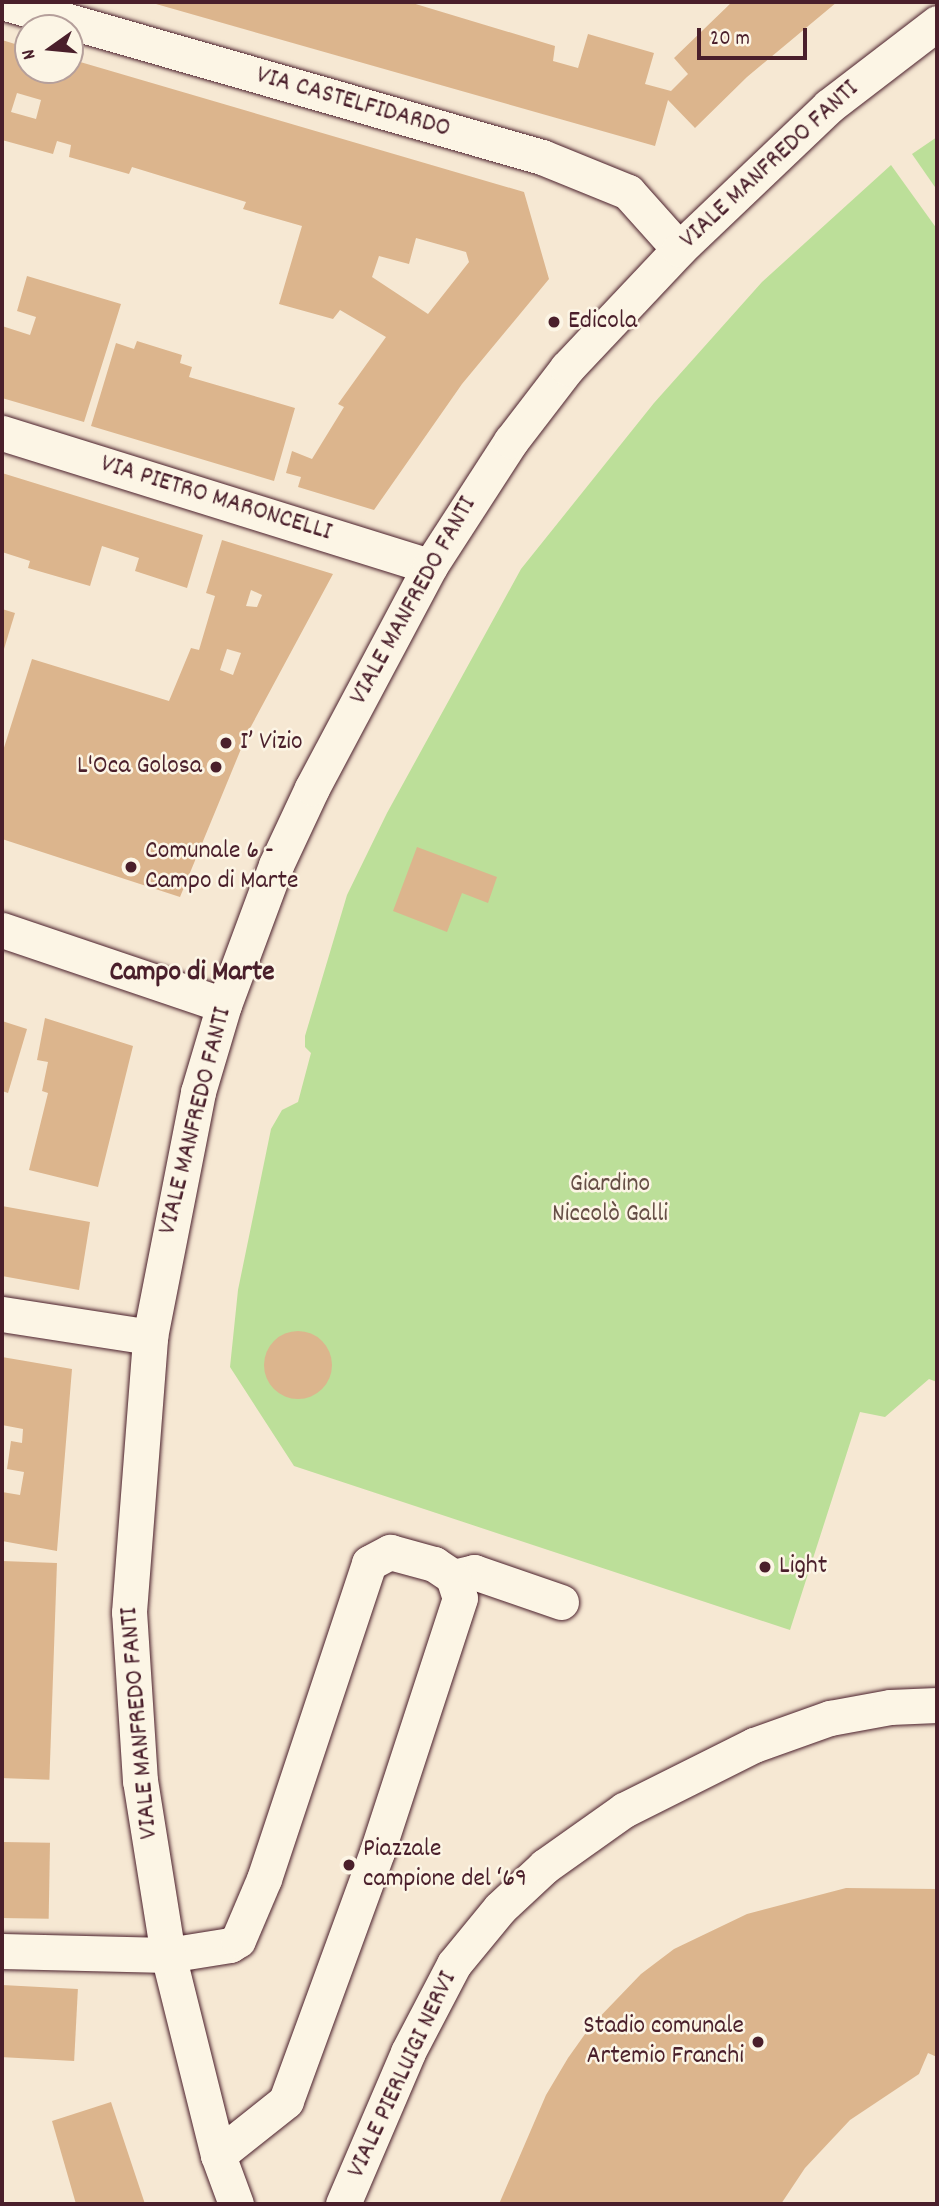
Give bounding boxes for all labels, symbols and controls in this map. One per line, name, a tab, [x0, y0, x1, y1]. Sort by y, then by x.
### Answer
north arrow	[14, 14, 84, 84]
scale bar	[701, 14, 811, 58]
text: 20 m	[710, 25, 750, 55]
text: N	[16, 46, 44, 62]
street label: VIA CASTELFIDARDO	[252, 60, 454, 146]
street label: VIALE MANFREDO FANTI	[674, 74, 866, 256]
place label: Edicola	[568, 306, 637, 338]
marker: Edicola	[546, 314, 562, 330]
street label: VIA PIETRO MARONCELLI	[97, 449, 335, 549]
street label: VIALE MANFREDO FANTI	[344, 492, 484, 710]
place label: I’ Vizio	[240, 727, 303, 759]
marker: I’ Vizio	[218, 735, 234, 751]
place label: L'Oca Golosa	[77, 751, 202, 783]
marker: L'Oca Golosa	[208, 759, 224, 775]
place label: Comunale 6 - Campo di Marte	[145, 836, 298, 898]
marker: Comunale 6 - Campo di Marte	[123, 859, 139, 875]
district label: Campo di Marte	[109, 957, 275, 991]
street label: VIALE MANFREDO FANTI	[153, 1004, 239, 1238]
park label: Giardino Niccolò Galli	[552, 1169, 668, 1230]
place label: Light	[779, 1551, 827, 1583]
marker: Light	[757, 1559, 773, 1575]
street label: VIALE MANFREDO FANTI	[114, 1606, 166, 1840]
place label: Piazzale campione del ‘69	[363, 1834, 527, 1896]
marker: Piazzale campione del ‘69	[341, 1857, 357, 1873]
street label: VIALE PIERLUIGI NERVI	[342, 1967, 464, 2183]
place label: Stadio comunale Artemio Franchi	[583, 2011, 744, 2072]
marker: Stadio comunale Artemio Franchi	[750, 2034, 766, 2050]

